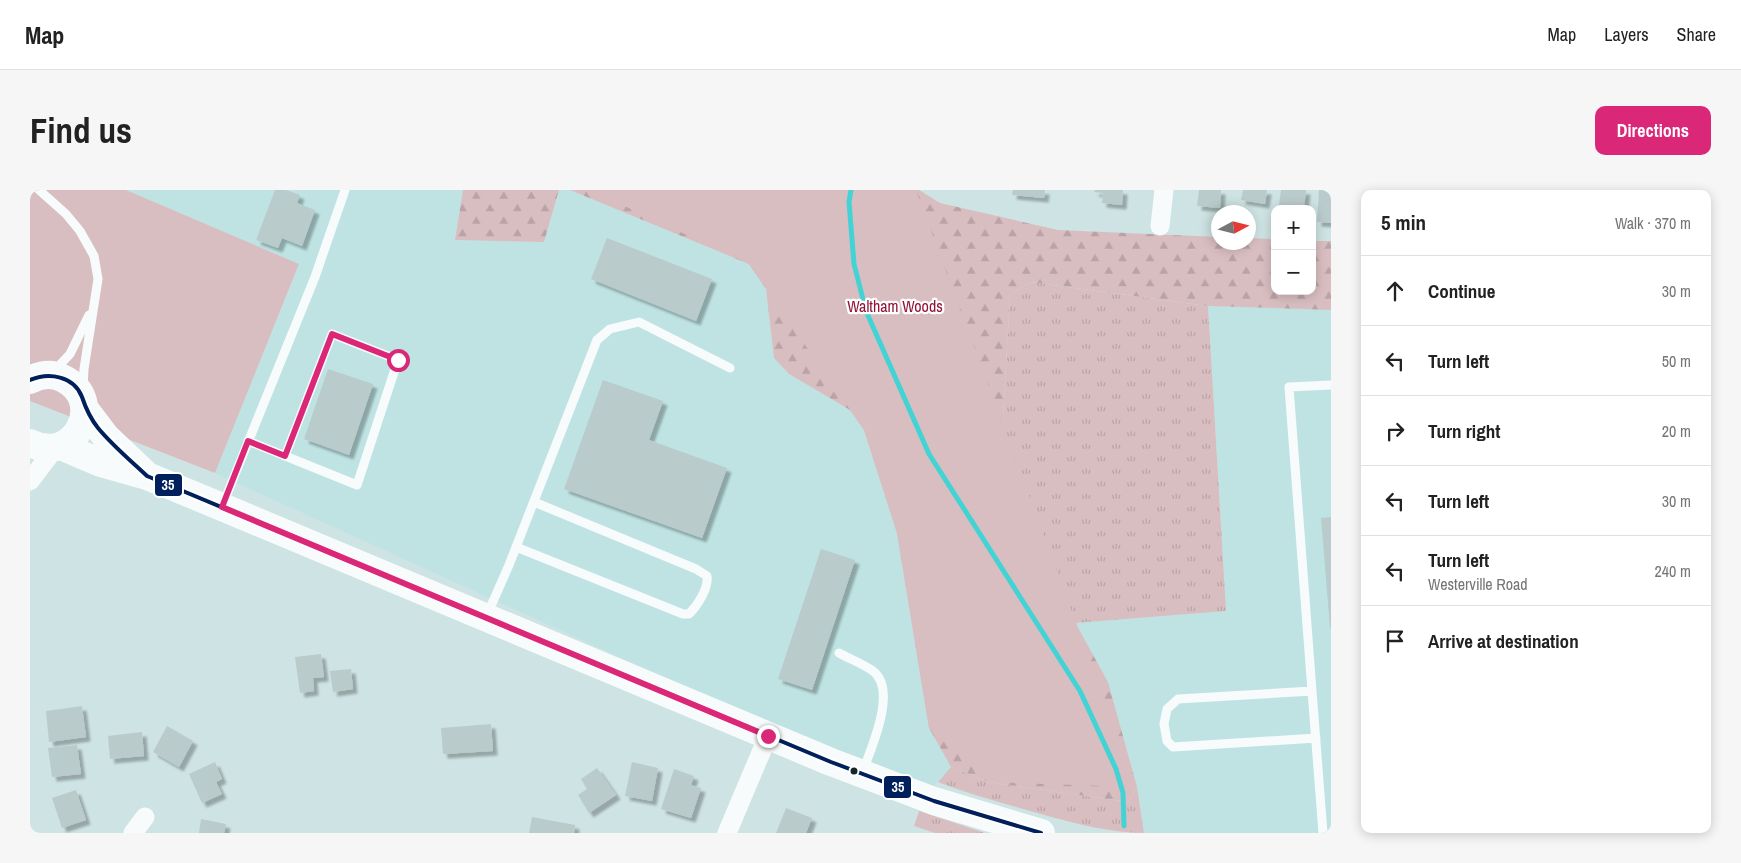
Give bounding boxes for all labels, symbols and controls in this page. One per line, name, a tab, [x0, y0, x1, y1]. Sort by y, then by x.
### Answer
text: Map	[25, 19, 64, 51]
text: Map	[1548, 22, 1576, 47]
text: Layers	[1604, 22, 1649, 47]
text: Share	[1677, 22, 1716, 47]
button: Directions	[1595, 106, 1711, 155]
text: Find us	[30, 107, 132, 154]
north arrow	[1211, 205, 1256, 250]
map controls	[1271, 205, 1316, 295]
button: +	[1271, 205, 1316, 250]
text: 5 min	[1381, 208, 1426, 237]
text: Walk · 370 m	[1615, 212, 1691, 234]
button: −	[1271, 250, 1316, 295]
icon: ahead	[1381, 277, 1409, 305]
text: Continue	[1428, 278, 1496, 304]
text: 30 m	[1662, 280, 1691, 302]
park label: Waltham Woods	[847, 295, 943, 317]
icon: left	[1381, 347, 1409, 375]
text: Turn left	[1428, 348, 1489, 374]
route start	[387, 349, 410, 372]
text: 50 m	[1662, 350, 1691, 372]
icon: right	[1381, 417, 1409, 445]
text: Turn right	[1428, 418, 1500, 444]
text: 20 m	[1662, 420, 1691, 442]
line badge: 35	[154, 473, 183, 497]
text: 35	[162, 476, 175, 494]
icon: left	[1381, 487, 1409, 515]
text: Turn left	[1428, 488, 1489, 514]
text: 30 m	[1662, 490, 1691, 512]
text: Turn left	[1428, 547, 1489, 573]
icon: left	[1381, 557, 1409, 585]
text: 240 m	[1655, 560, 1691, 582]
text: Westerville Road	[1428, 573, 1528, 595]
icon: arrive	[1381, 627, 1409, 655]
text: Arrive at destination	[1428, 628, 1579, 654]
route end	[757, 725, 780, 748]
unlabelled marker	[849, 766, 859, 776]
line badge: 35	[883, 775, 912, 799]
text: 35	[892, 778, 905, 796]

